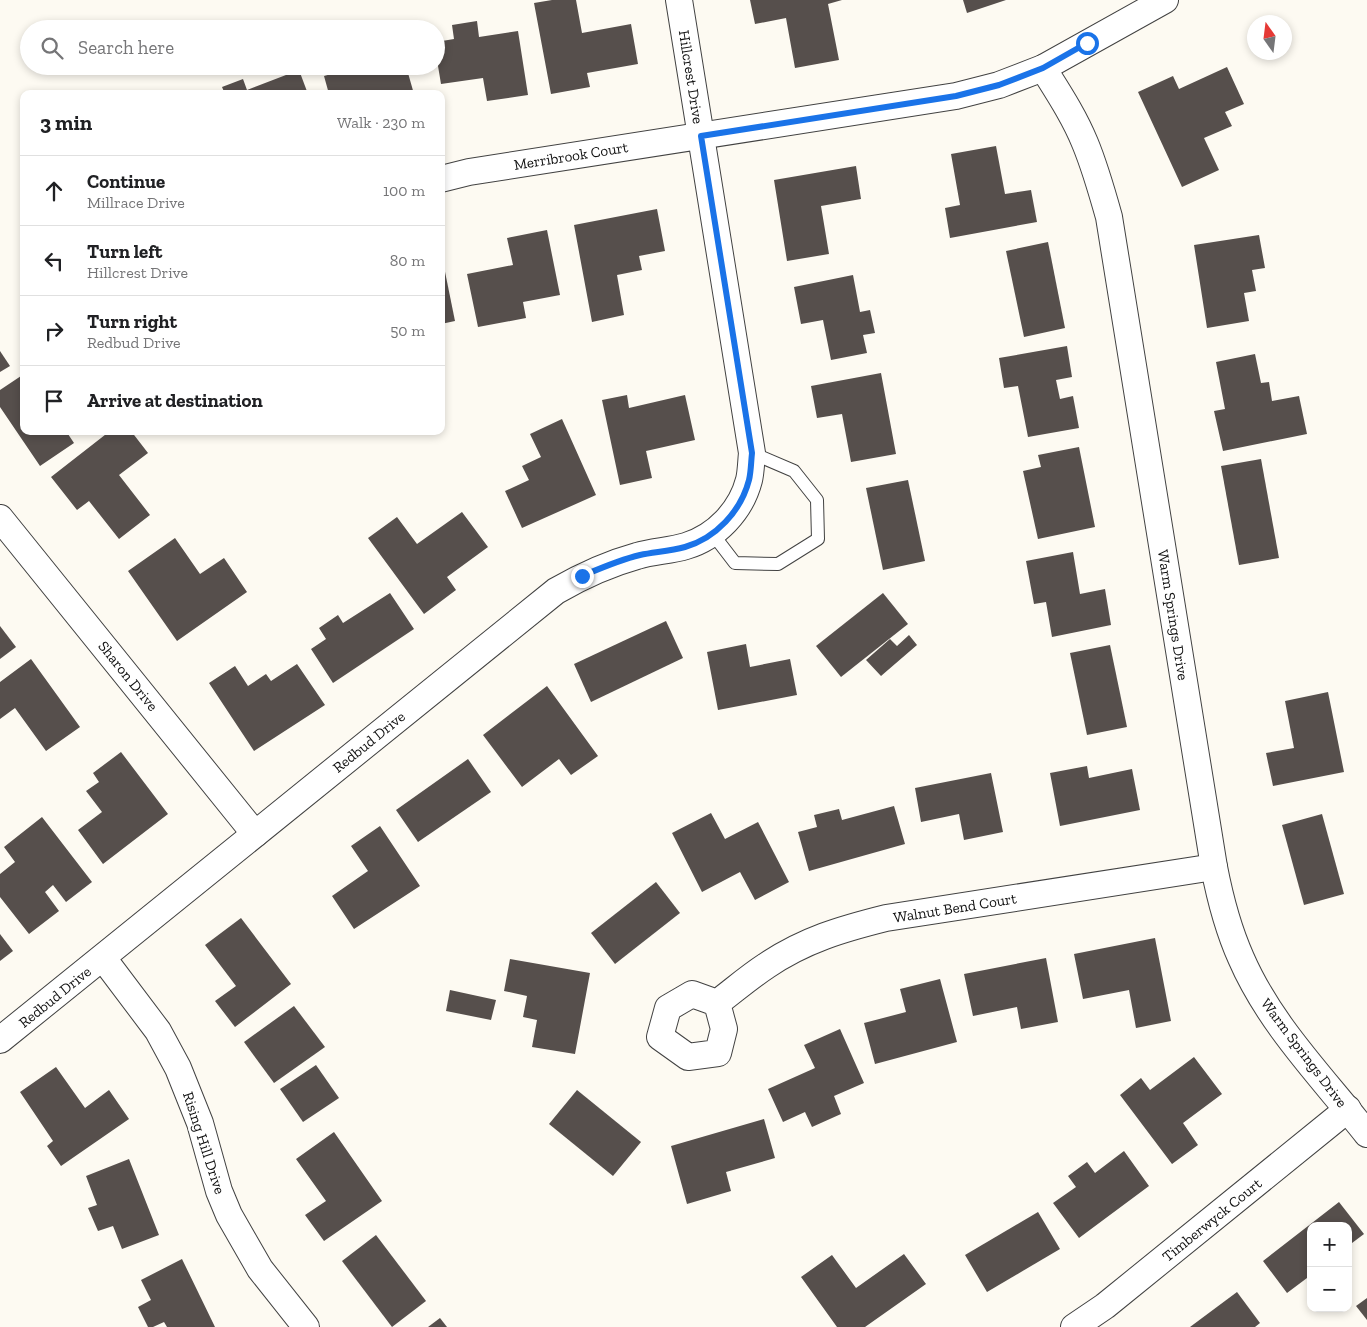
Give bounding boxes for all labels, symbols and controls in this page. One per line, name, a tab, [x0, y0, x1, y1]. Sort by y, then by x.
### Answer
north arrow	[1247, 15, 1292, 60]
search box	[20, 20, 445, 75]
street label: Hillcrest Drive	[675, 29, 707, 125]
route start	[1076, 32, 1099, 55]
icon: search	[38, 34, 66, 62]
text: Search here	[78, 36, 174, 59]
text: 3 min	[40, 110, 92, 135]
text: Walk · 230 m	[337, 113, 425, 132]
street label: Merribrook Court	[513, 138, 630, 174]
text: Continue	[87, 170, 165, 193]
icon: ahead	[40, 177, 68, 205]
text: 100 m	[383, 181, 425, 200]
text: Millrace Drive	[87, 193, 185, 212]
text: Turn left	[87, 240, 162, 263]
icon: left	[40, 247, 68, 275]
text: 80 m	[390, 251, 425, 270]
text: Hillcrest Drive	[87, 263, 188, 282]
text: Turn right	[87, 310, 177, 333]
icon: right	[40, 317, 68, 345]
text: 50 m	[390, 321, 425, 340]
text: Redbud Drive	[87, 333, 181, 352]
icon: arrive	[40, 387, 68, 415]
text: Arrive at destination	[87, 389, 263, 412]
street label: Warm Springs Drive	[1154, 548, 1192, 682]
route end	[571, 565, 594, 588]
street label: Sharon Drive	[94, 637, 162, 715]
street label: Redbud Drive	[329, 707, 409, 777]
street label: Walnut Bend Court	[892, 889, 1018, 927]
street label: Redbud Drive	[15, 962, 95, 1032]
street label: Warm Springs Drive	[1257, 995, 1351, 1111]
street label: Rising Hill Drive	[179, 1089, 229, 1197]
street label: Timberwyck Court	[1159, 1174, 1266, 1266]
map controls	[1307, 1222, 1352, 1312]
button: +	[1307, 1222, 1352, 1267]
button: −	[1307, 1267, 1352, 1312]

